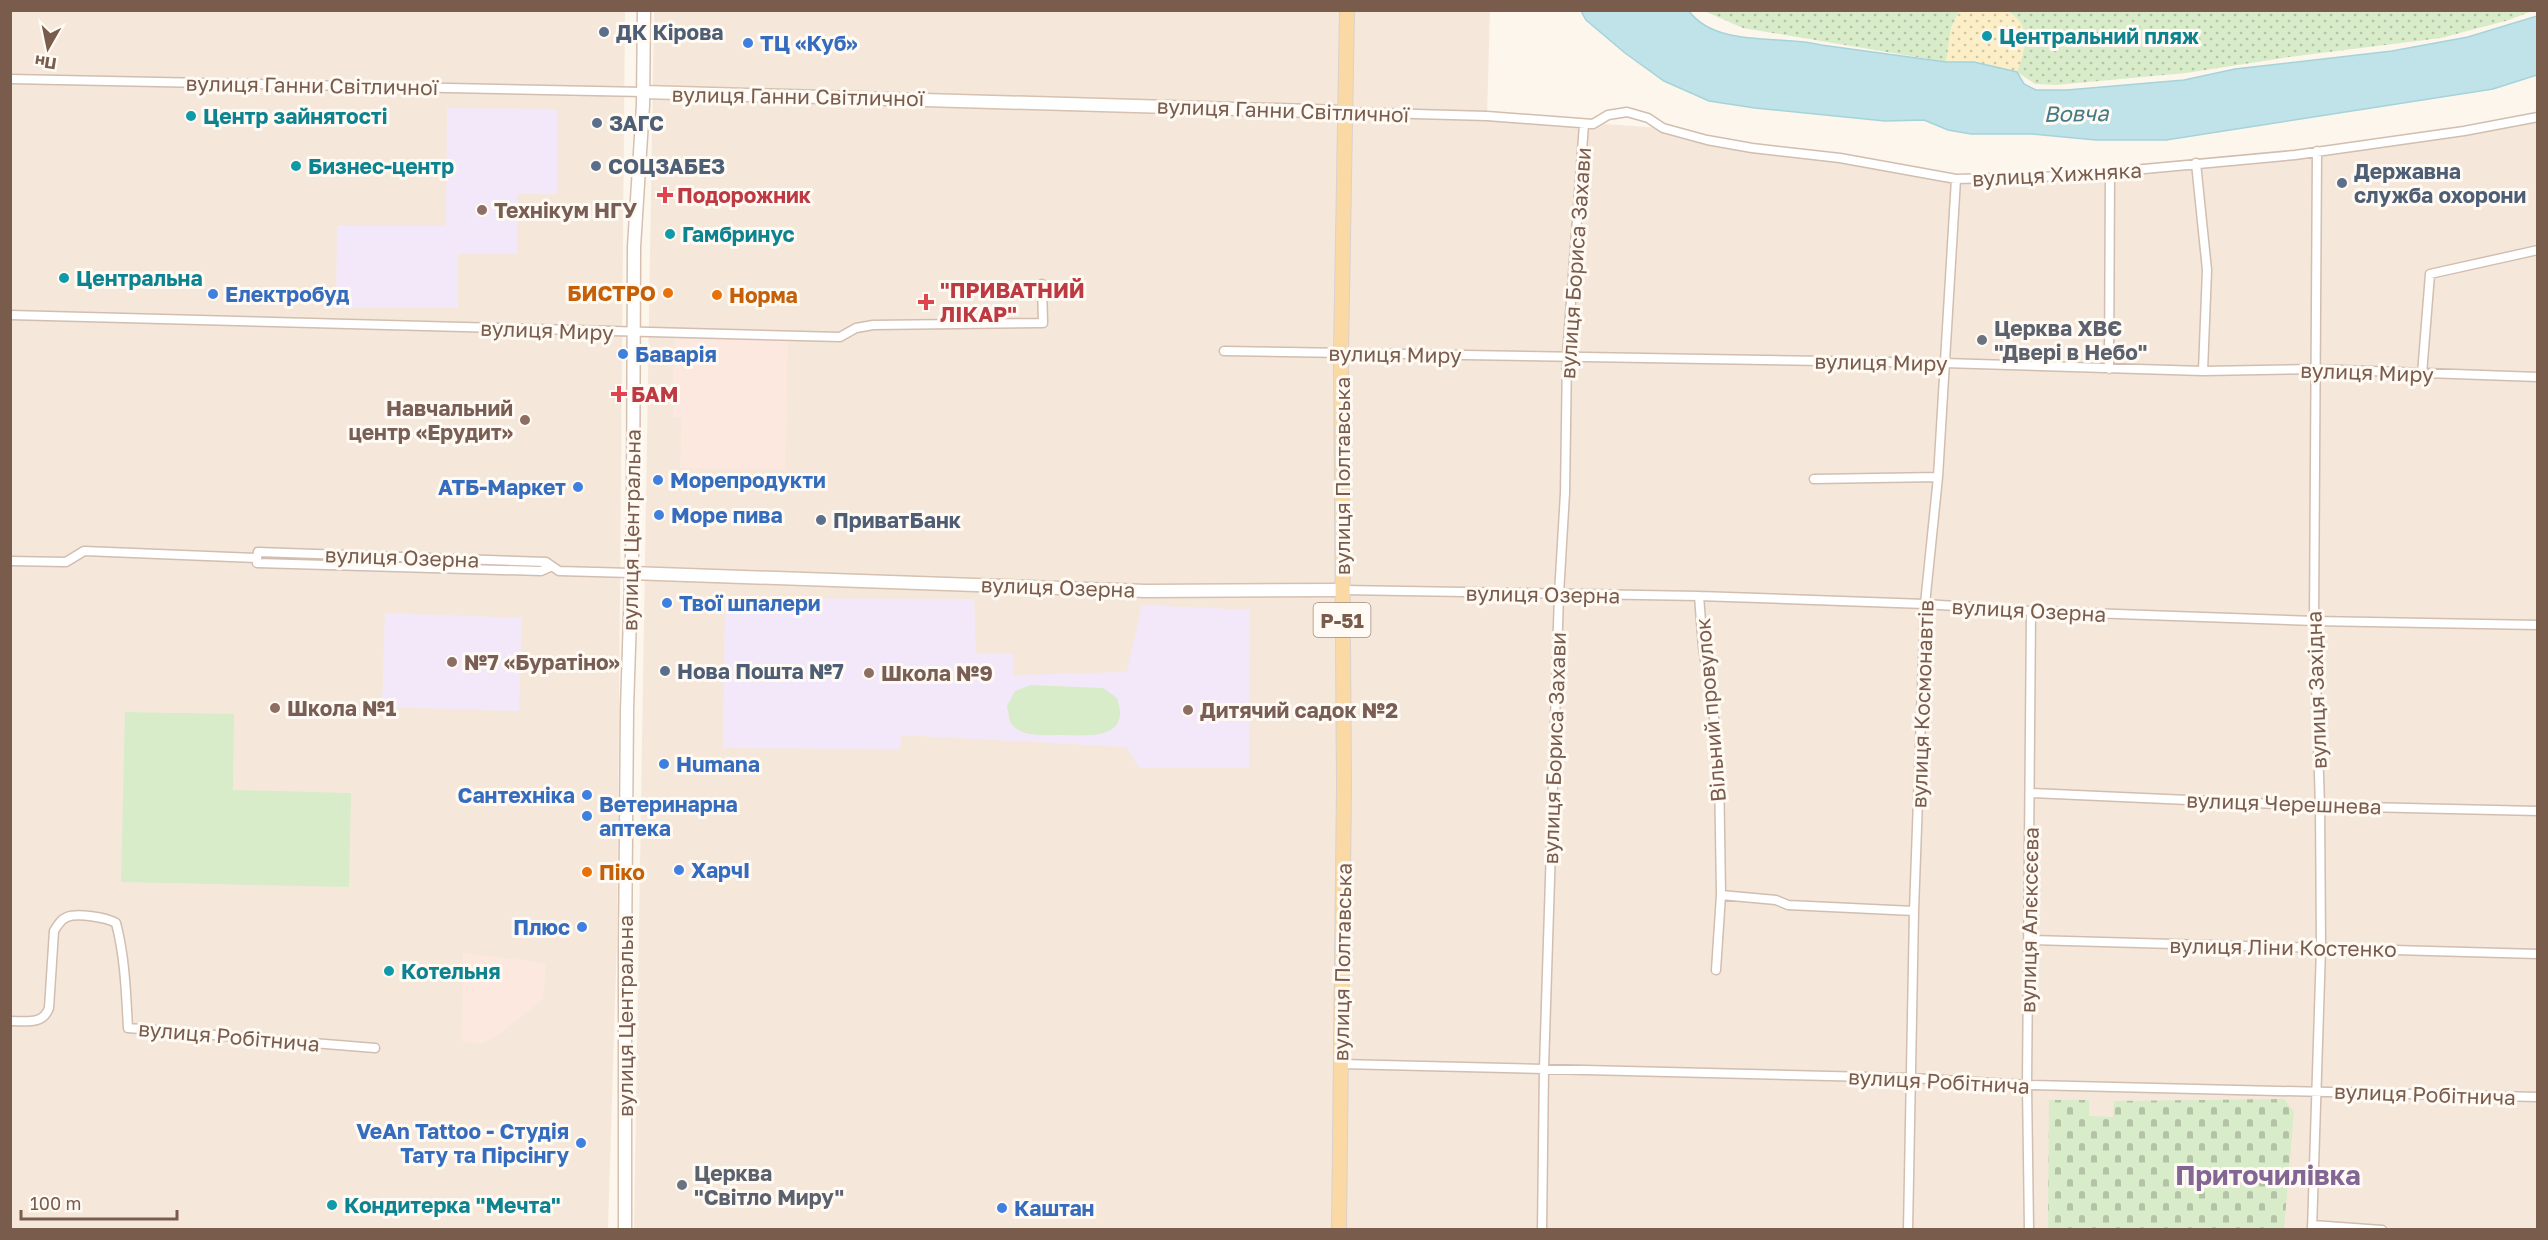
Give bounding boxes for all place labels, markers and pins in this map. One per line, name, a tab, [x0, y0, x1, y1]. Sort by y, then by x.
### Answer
place label: ДК Кірова	[616, 19, 724, 45]
place label: Центральний пляж	[1999, 23, 2200, 49]
marker: ДК Кірова	[597, 25, 611, 39]
marker: Центральний пляж	[1980, 29, 1994, 43]
place label: ТЦ «Куб»	[760, 30, 858, 56]
marker: ТЦ «Куб»	[741, 36, 755, 50]
place label: Центр зайнятості	[203, 103, 387, 129]
marker: Центр зайнятості	[184, 109, 198, 123]
place label: ЗАГС	[609, 110, 664, 136]
marker: ЗАГС	[590, 116, 604, 130]
place label: Бизнес-центр	[308, 153, 454, 179]
place label: СОЦЗАБЕЗ	[608, 153, 725, 179]
place label: Державна служба охорони	[2354, 158, 2526, 208]
marker: Бизнес-центр	[289, 159, 303, 173]
marker: СОЦЗАБЕЗ	[589, 159, 603, 173]
marker: Державна служба охорони	[2335, 176, 2349, 190]
place label: Подорожник	[677, 182, 811, 208]
marker: Подорожник	[658, 188, 672, 202]
place label: Технікум НГУ	[494, 197, 637, 223]
marker: Технікум НГУ	[475, 203, 489, 217]
place label: Гамбринус	[682, 221, 795, 247]
marker: Гамбринус	[663, 227, 677, 241]
place label: Центральна	[76, 265, 203, 291]
marker: Центральна	[57, 271, 71, 285]
place label: "ПРИВАТНИЙ ЛІКАР"	[940, 277, 1085, 327]
place label: БИСТРО	[567, 280, 656, 306]
place label: Електробуд	[225, 281, 349, 307]
place label: Норма	[729, 282, 798, 308]
marker: БИСТРО	[661, 286, 675, 300]
marker: Електробуд	[206, 287, 220, 301]
marker: Норма	[710, 288, 724, 302]
marker: "ПРИВАТНИЙ ЛІКАР"	[917, 293, 935, 311]
place label: Церква ХВЄ "Двері в Небо"	[1994, 315, 2147, 365]
marker: Церква ХВЄ "Двері в Небо"	[1975, 333, 1989, 347]
place label: Баварія	[635, 341, 717, 367]
marker: Баварія	[616, 347, 630, 361]
place label: БАМ	[631, 381, 678, 407]
marker: БАМ	[612, 387, 626, 401]
place label: Навчальний центр «Ерудит»	[349, 395, 513, 445]
marker: Навчальний центр «Ерудит»	[518, 413, 532, 427]
place label: Морепродукти	[670, 467, 826, 493]
marker: Морепродукти	[651, 473, 665, 487]
place label: АТБ-Маркет	[438, 474, 566, 500]
marker: АТБ-Маркет	[571, 480, 585, 494]
place label: Море пива	[671, 502, 783, 528]
place label: ПриватБанк	[833, 507, 961, 533]
marker: Море пива	[652, 508, 666, 522]
marker: ПриватБанк	[814, 513, 828, 527]
place label: Твої шпалери	[679, 590, 821, 616]
marker: Твої шпалери	[660, 596, 674, 610]
place label: №7 «Буратіно»	[464, 649, 620, 675]
marker: №7 «Буратіно»	[445, 655, 459, 669]
place label: Нова Пошта №7	[677, 658, 844, 684]
place label: Школа №9	[881, 660, 993, 686]
marker: Нова Пошта №7	[658, 664, 672, 678]
marker: Школа №9	[862, 666, 876, 680]
place label: Школа №1	[287, 695, 396, 721]
place label: Дитячий садок №2	[1200, 697, 1398, 723]
marker: Школа №1	[268, 701, 282, 715]
marker: Дитячий садок №2	[1181, 703, 1195, 717]
place label: Humana	[676, 751, 760, 777]
marker: Humana	[657, 757, 671, 771]
place label: Сантехніка	[458, 782, 575, 808]
marker: Сантехніка	[580, 788, 594, 802]
place label: Ветеринарна аптека	[599, 791, 738, 841]
marker: Ветеринарна аптека	[580, 809, 594, 823]
place label: ХарчI	[691, 857, 750, 883]
place label: Піко	[599, 859, 645, 885]
marker: ХарчI	[672, 863, 686, 877]
marker: Піко	[580, 865, 594, 879]
place label: Плюс	[513, 914, 570, 940]
marker: Плюс	[575, 920, 589, 934]
place label: Котельня	[401, 958, 500, 984]
marker: Котельня	[382, 964, 396, 978]
place label: VeAn Tattoo - Студія Тату та Пірсінгу	[356, 1118, 569, 1168]
marker: VeAn Tattoo - Студія Тату та Пірсінгу	[574, 1136, 588, 1150]
place label: Церква "Світло Миру"	[694, 1160, 844, 1210]
marker: Церква "Світло Миру"	[675, 1178, 689, 1192]
place label: Кондитерка "Мечта"	[344, 1192, 561, 1218]
place label: Каштан	[1014, 1195, 1094, 1221]
marker: Кондитерка "Мечта"	[325, 1198, 339, 1212]
marker: Каштан	[995, 1201, 1009, 1215]

